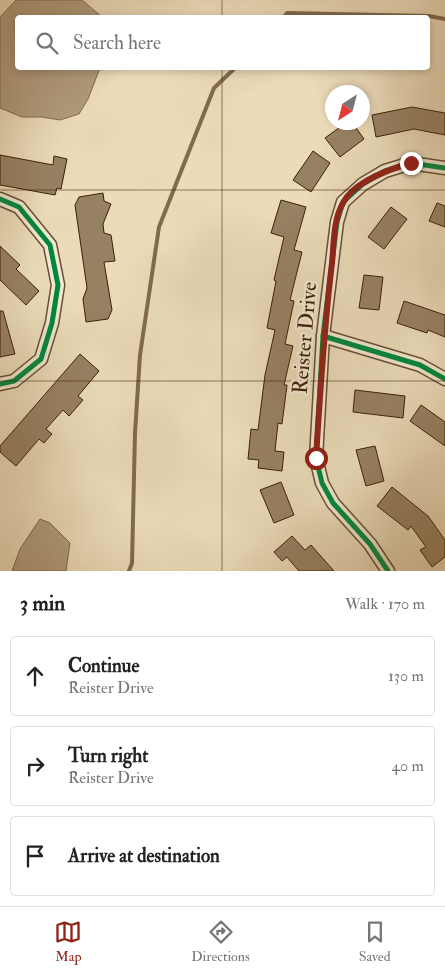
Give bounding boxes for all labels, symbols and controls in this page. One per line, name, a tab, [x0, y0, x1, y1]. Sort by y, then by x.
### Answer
search box	[15, 15, 430, 70]
icon: search	[33, 29, 61, 57]
text: Search here	[73, 31, 161, 55]
north arrow	[325, 85, 370, 130]
route end	[400, 152, 423, 175]
street label: Reister Drive	[287, 281, 323, 395]
route start	[305, 447, 328, 470]
text: 3 min	[20, 590, 65, 617]
text: Walk · 170 m	[345, 594, 425, 614]
text: Continue	[68, 654, 139, 678]
icon: ahead	[21, 662, 49, 690]
text: 130 m	[388, 666, 424, 686]
text: Reister Drive	[68, 678, 154, 698]
text: Turn right	[68, 744, 148, 768]
icon: right	[21, 752, 49, 780]
text: 40 m	[391, 756, 424, 776]
text: Reister Drive	[68, 768, 154, 788]
icon: arrive	[21, 842, 49, 870]
text: Arrive at destination	[68, 844, 220, 868]
tab: Map	[54, 918, 82, 965]
tab: Directions	[191, 918, 250, 965]
tab: Saved	[359, 918, 391, 965]

